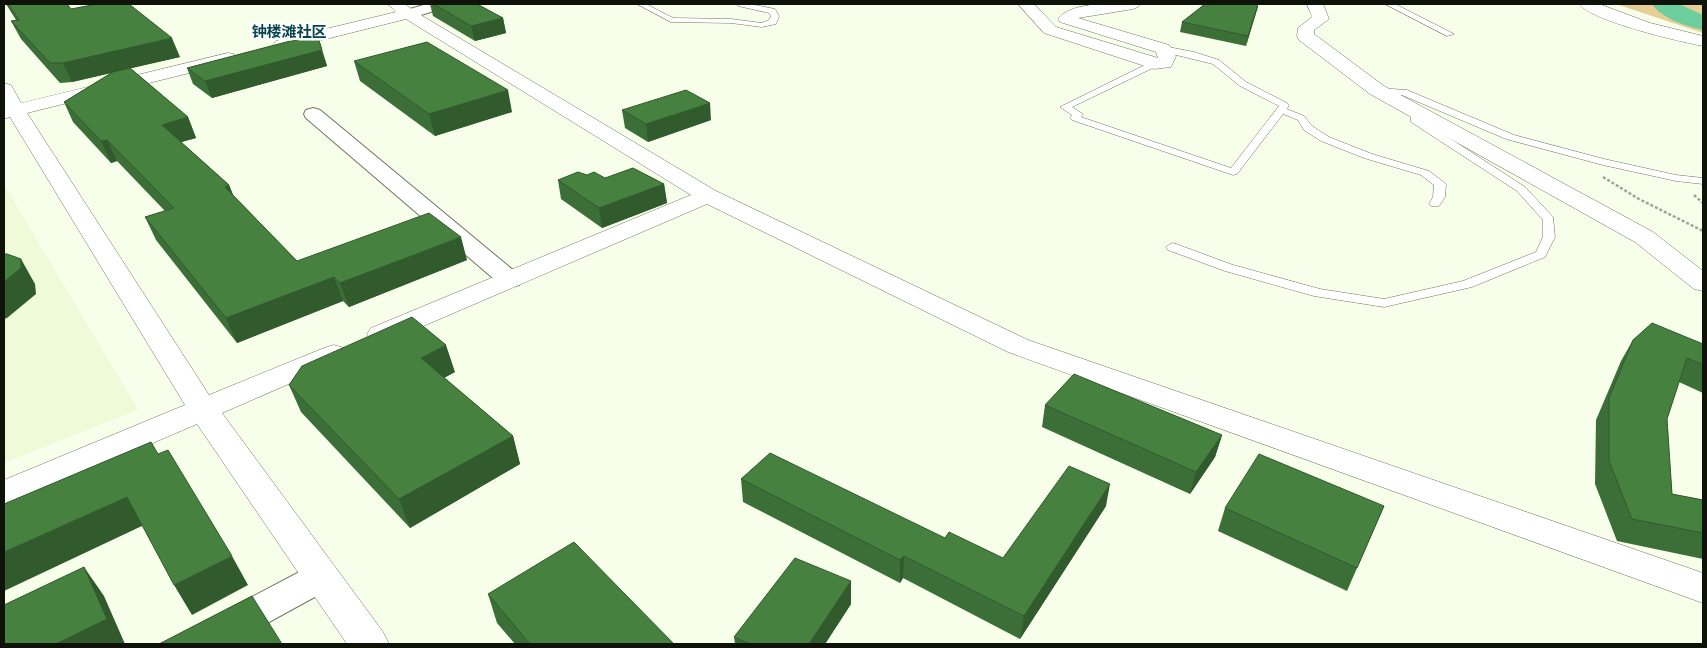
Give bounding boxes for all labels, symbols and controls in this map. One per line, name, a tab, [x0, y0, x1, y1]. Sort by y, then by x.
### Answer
district label: 钟楼滩社区	[251, 22, 327, 42]

